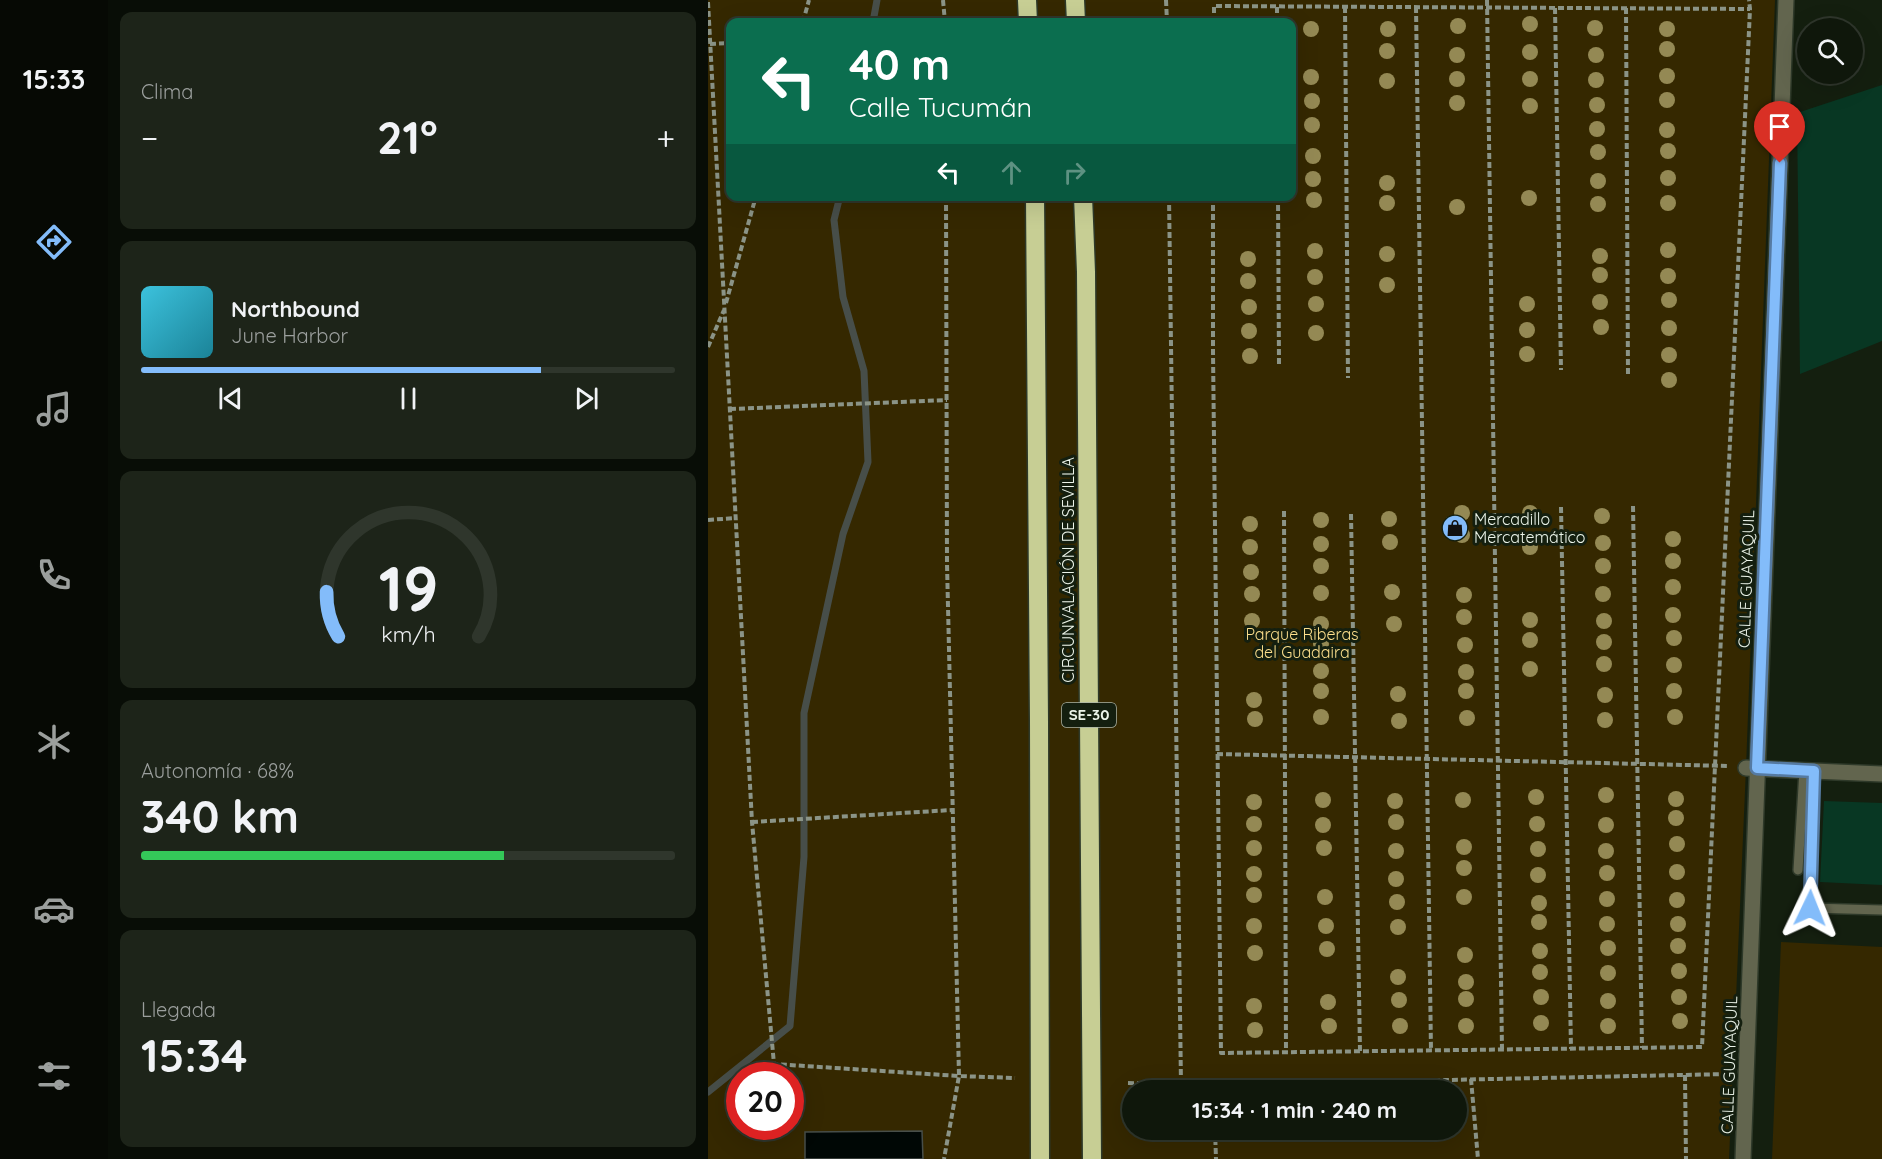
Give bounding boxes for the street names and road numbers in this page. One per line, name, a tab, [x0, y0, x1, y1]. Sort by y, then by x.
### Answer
street label: CIRCUNVALACIÓN DE SEVILLA	[1058, 457, 1078, 683]
street label: CALLE GUAYAQUIL	[1734, 509, 1758, 648]
road number: SE-30	[1062, 703, 1116, 727]
street label: CALLE GUAYAQUIL	[1717, 995, 1741, 1134]

